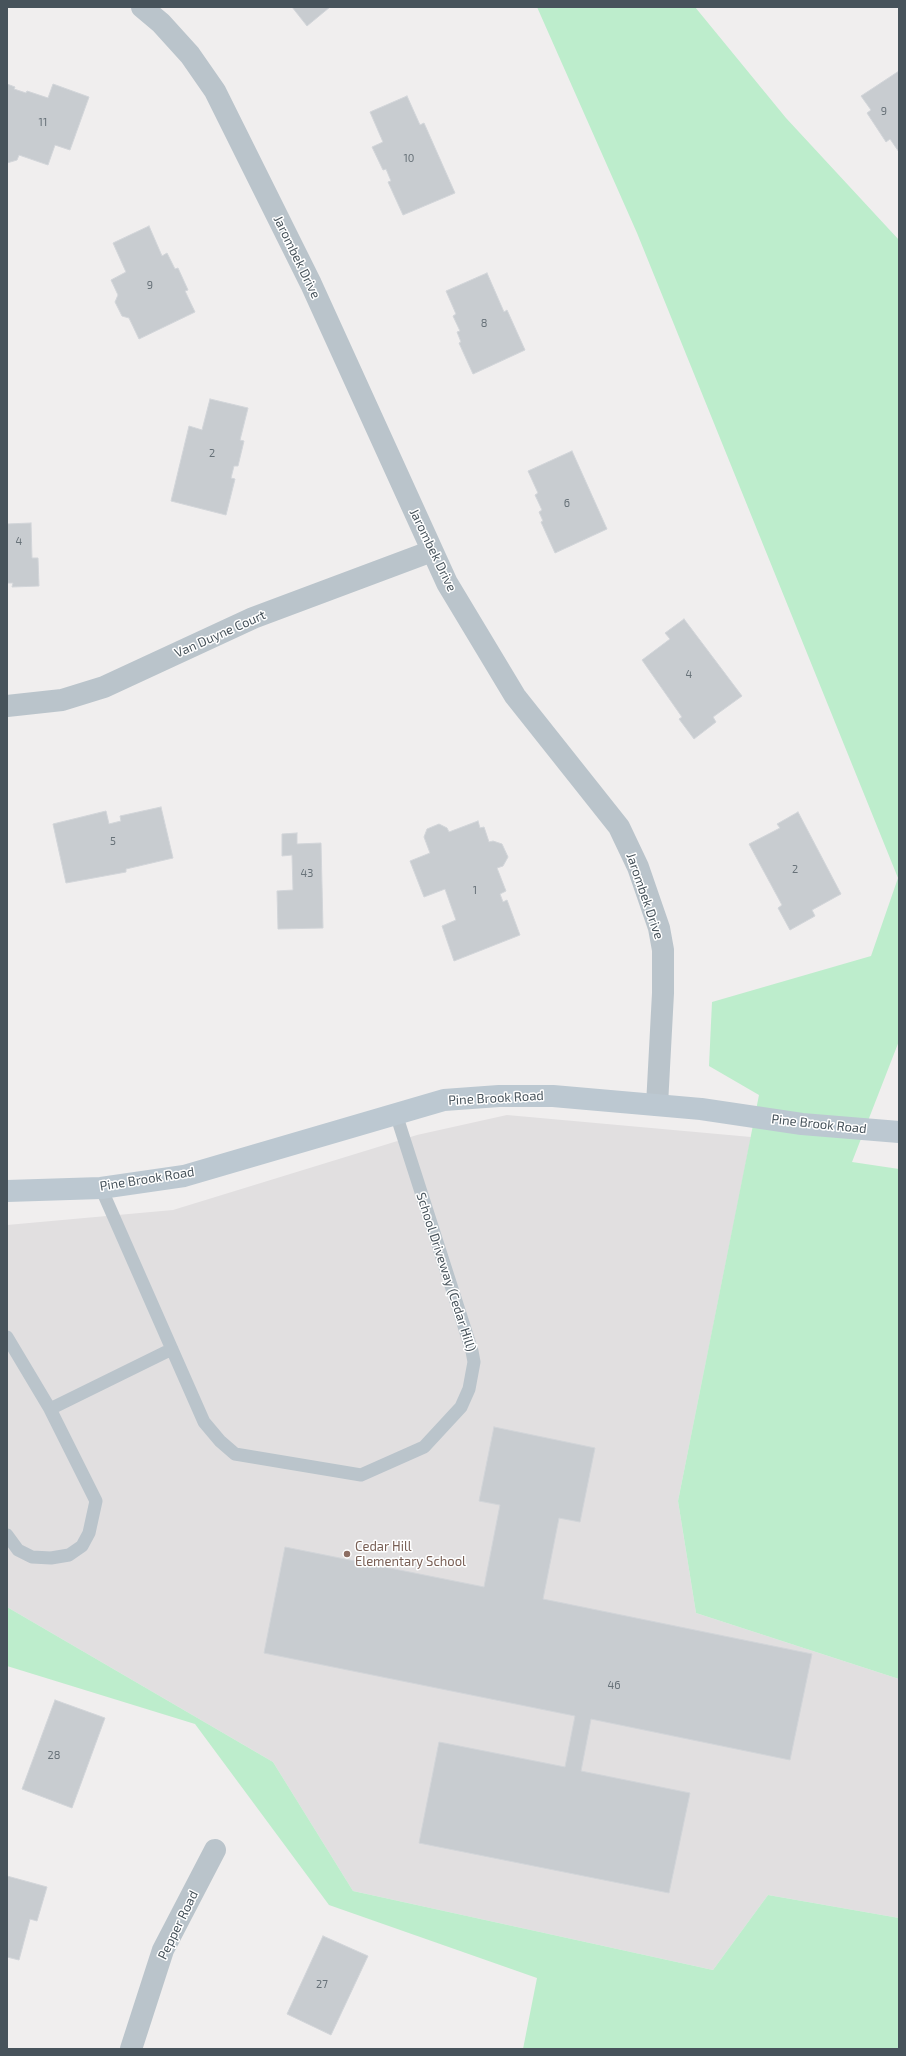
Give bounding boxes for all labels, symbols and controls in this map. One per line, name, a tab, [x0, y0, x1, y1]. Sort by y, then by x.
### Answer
house number: 9	[881, 104, 887, 118]
house number: 11	[39, 115, 47, 129]
house number: 10	[403, 151, 415, 165]
street label: Jarombek Drive	[270, 213, 324, 301]
house number: 9	[147, 278, 153, 292]
house number: 8	[481, 316, 487, 330]
house number: 2	[209, 446, 215, 460]
house number: 6	[564, 496, 570, 510]
street label: Jarombek Drive	[406, 506, 460, 594]
house number: 4	[16, 534, 22, 548]
street label: Van Duyne Court	[172, 607, 268, 661]
house number: 4	[686, 667, 692, 681]
house number: 5	[110, 834, 116, 848]
street label: Jarombek Drive	[623, 851, 667, 941]
house number: 2	[792, 862, 798, 876]
house number: 43	[301, 866, 313, 880]
house number: 1	[473, 883, 477, 897]
street label: Pine Brook Road	[448, 1088, 544, 1108]
street label: Pine Brook Road	[771, 1111, 867, 1137]
street label: Pine Brook Road	[99, 1164, 195, 1194]
street label: School Driveway (Cedar Hill)	[413, 1191, 479, 1353]
place label: Cedar Hill Elementary School	[355, 1539, 466, 1570]
marker: Cedar Hill Elementary School	[342, 1549, 352, 1559]
house number: 46	[607, 1678, 621, 1692]
house number: 28	[48, 1748, 60, 1762]
street label: Pepper Road	[155, 1888, 201, 1962]
house number: 27	[316, 1977, 328, 1991]

